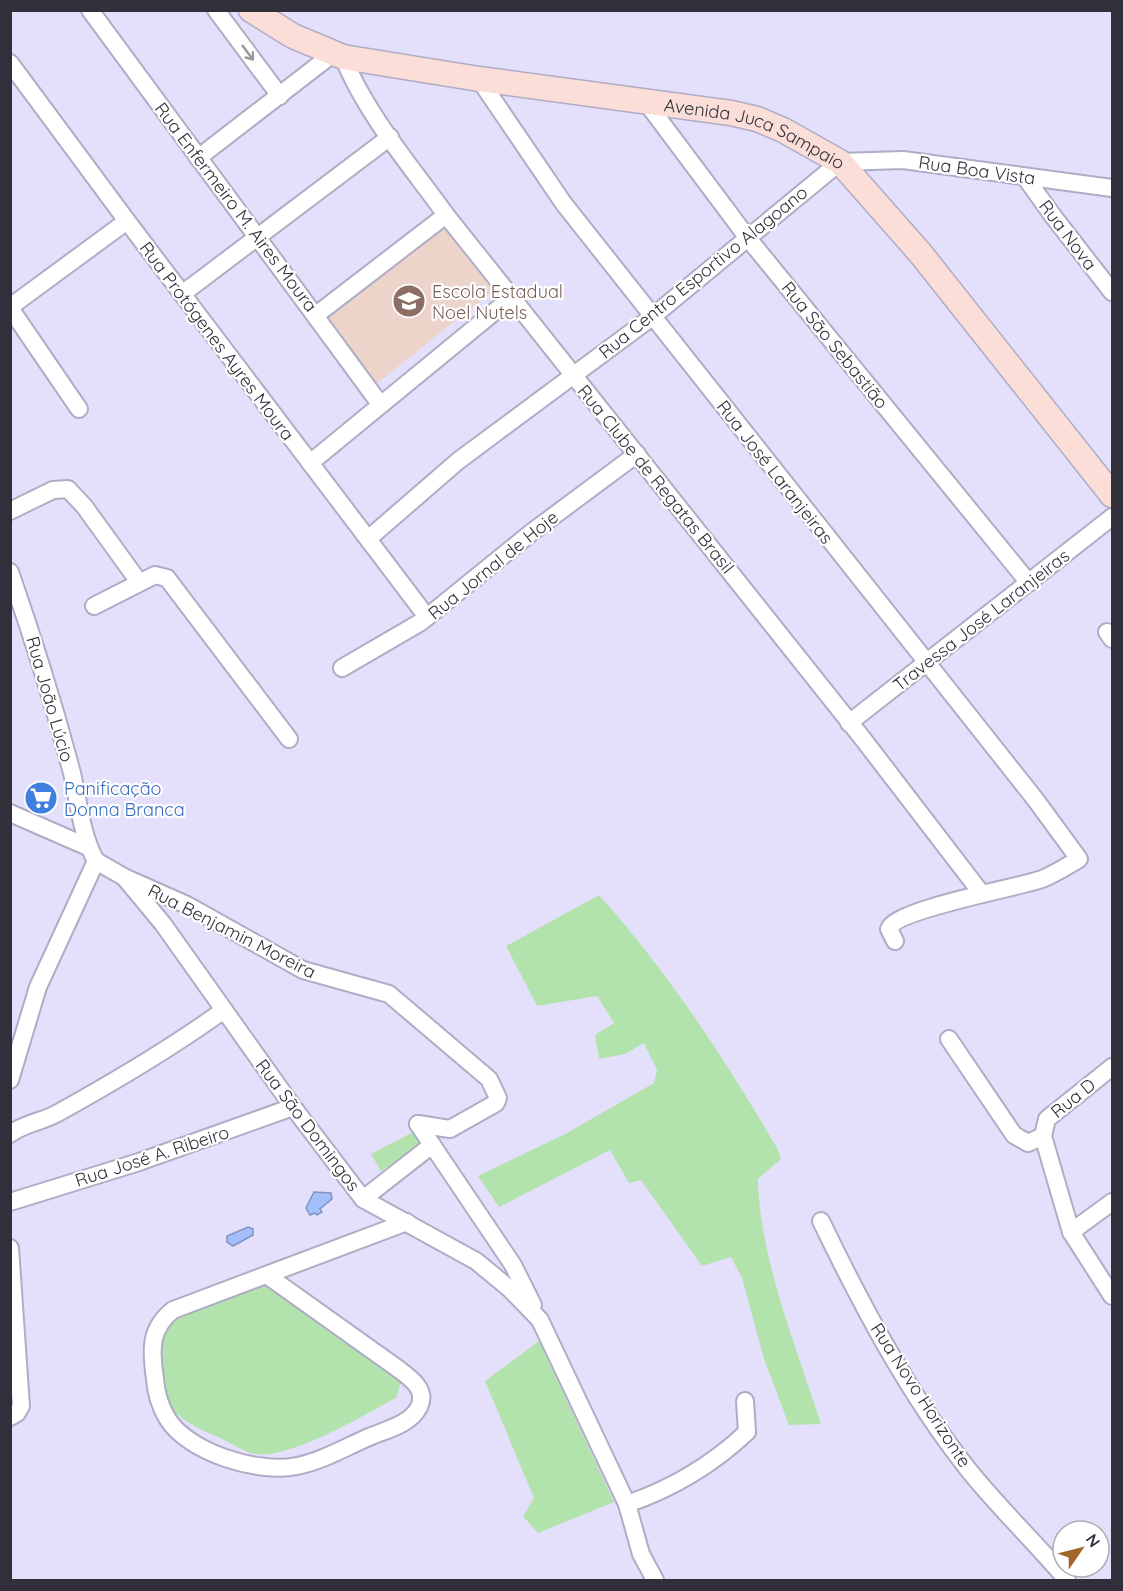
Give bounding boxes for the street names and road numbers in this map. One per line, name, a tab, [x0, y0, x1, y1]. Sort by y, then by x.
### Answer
street label: Avenida Juca Sampaio	[663, 93, 849, 174]
street label: Rua Enfermeiro M. Aires Moura	[150, 98, 322, 316]
street label: Rua Boa Vista	[917, 150, 1037, 190]
street label: Rua Centro Esportivo Alagoano	[594, 181, 812, 363]
street label: Rua Nova	[1034, 195, 1102, 275]
street label: Rua Protógenes Ayres Moura	[135, 237, 299, 445]
street label: Rua São Sebastião	[777, 277, 893, 413]
street label: Rua Clube de Regatas Brasil	[573, 380, 739, 578]
street label: Rua José Laranjeiras	[712, 396, 838, 548]
street label: Rua Jornal de Hoje	[423, 505, 563, 625]
street label: Travessa José Laranjeiras	[888, 544, 1074, 696]
street label: Rua João Lúcio	[21, 634, 79, 764]
street label: Rua Benjamin Moreira	[144, 879, 320, 983]
street label: Rua São Domingos	[251, 1054, 365, 1196]
street label: Rua D	[1046, 1073, 1100, 1123]
street label: Rua José A. Ribeiro	[72, 1120, 232, 1192]
street label: Rua Novo Horizonte	[866, 1318, 976, 1472]

